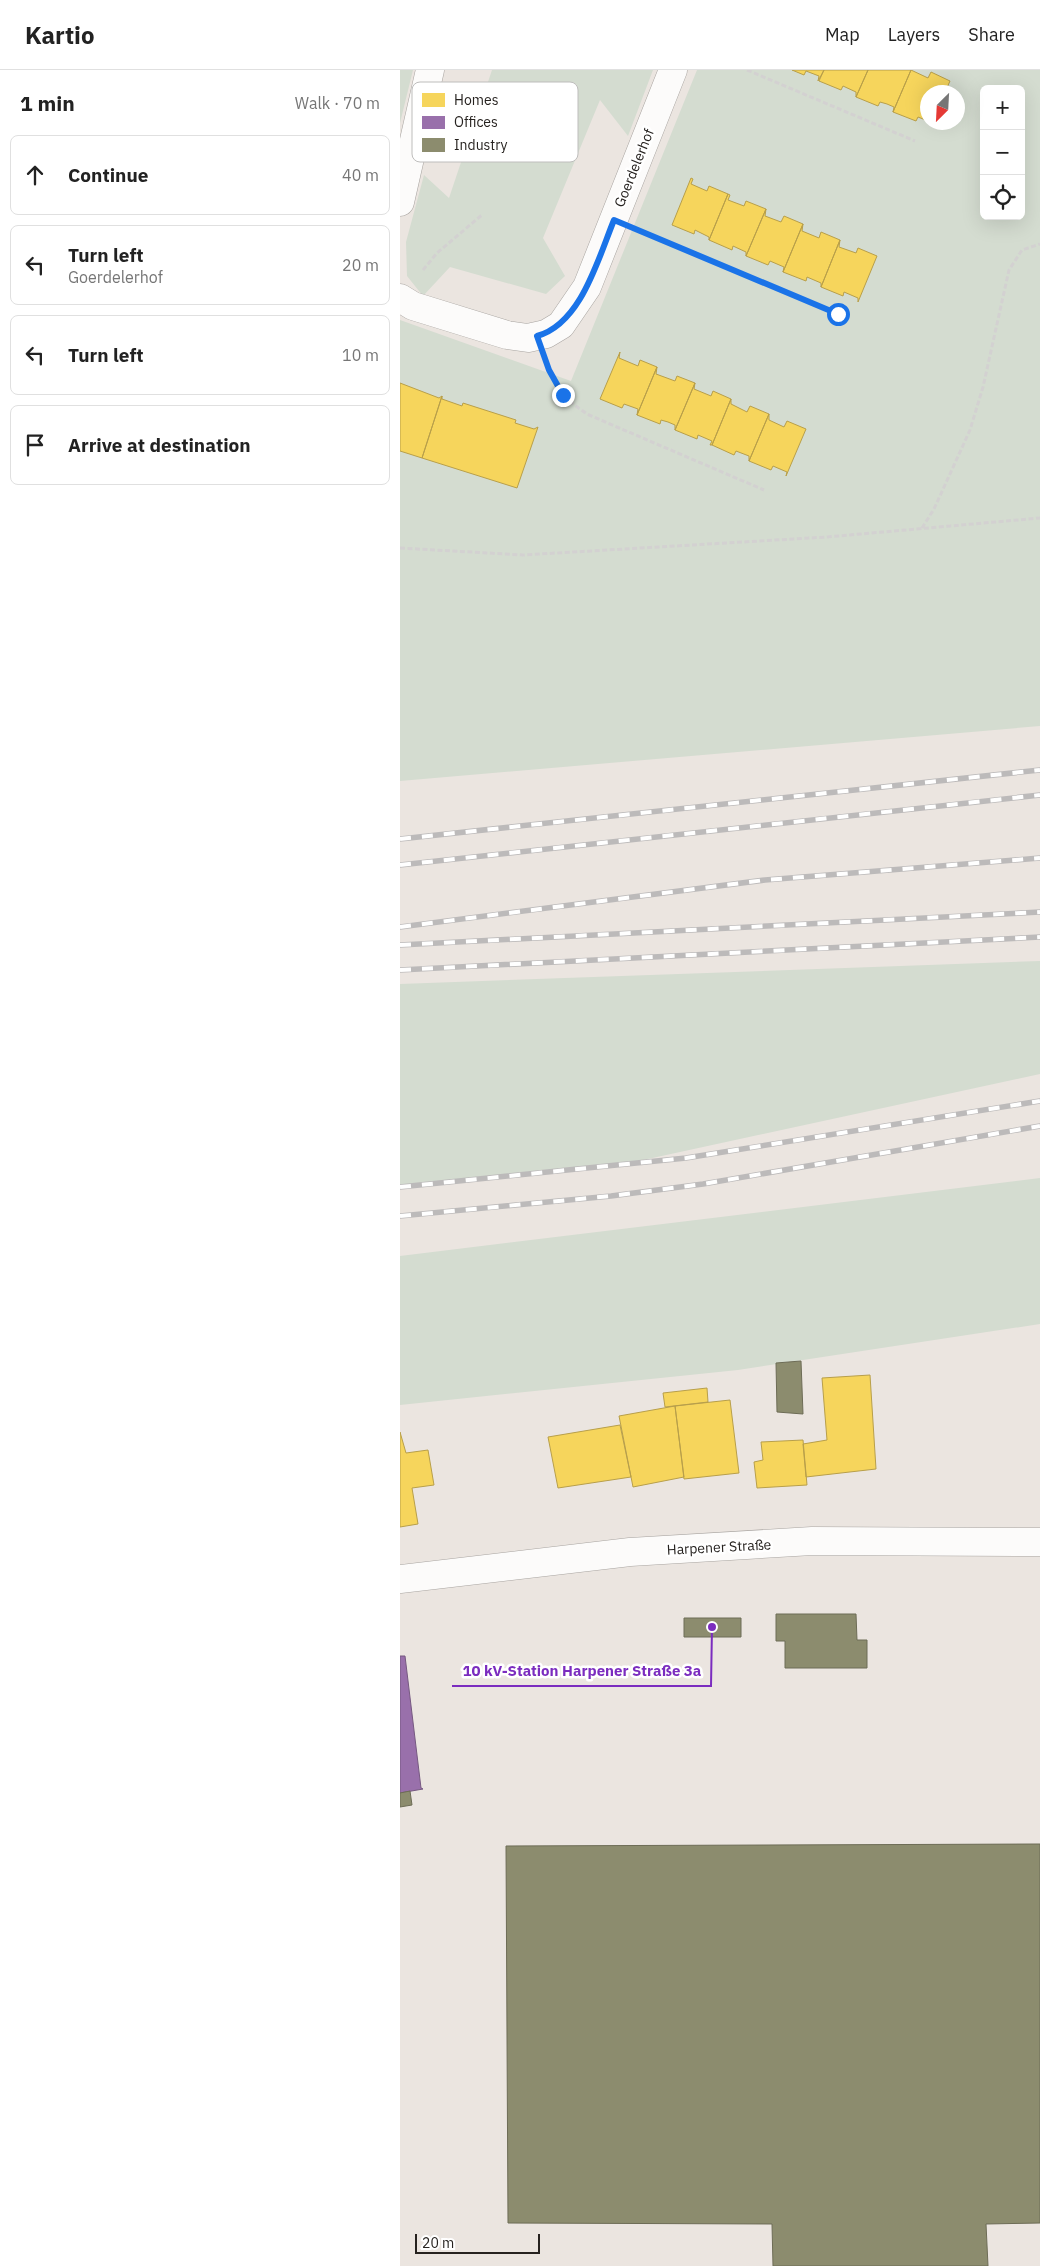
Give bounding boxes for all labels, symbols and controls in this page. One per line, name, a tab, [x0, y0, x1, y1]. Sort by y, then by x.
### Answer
text: Kartio	[25, 19, 95, 51]
text: Map	[825, 23, 860, 46]
text: Layers	[888, 23, 940, 46]
text: Share	[968, 23, 1015, 46]
legend	[412, 82, 578, 162]
north arrow	[920, 85, 965, 130]
map controls	[980, 85, 1025, 220]
button: +	[980, 85, 1025, 130]
text: 1 min	[20, 89, 75, 117]
text: Homes	[454, 91, 499, 109]
text: Walk · 70 m	[295, 93, 380, 113]
text: Offices	[454, 113, 498, 131]
street label: Goerdelerhof	[610, 126, 658, 210]
button: −	[980, 130, 1025, 175]
text: Industry	[454, 136, 508, 154]
icon: ahead	[21, 161, 49, 189]
text: Continue	[68, 163, 148, 187]
text: 40 m	[342, 165, 379, 185]
button: locate	[980, 175, 1025, 220]
text: Turn left	[68, 243, 144, 267]
icon: left	[21, 251, 49, 279]
text: 20 m	[342, 255, 379, 275]
text: Goerdelerhof	[68, 267, 163, 287]
route start	[827, 303, 850, 326]
icon: left	[21, 341, 49, 369]
text: Turn left	[68, 343, 144, 367]
text: 10 m	[342, 345, 379, 365]
route end	[552, 384, 575, 407]
icon: arrive	[21, 431, 49, 459]
text: Arrive at destination	[68, 433, 251, 457]
street label: Harpener Straße	[666, 1535, 772, 1559]
callout: 10 kV-Station Harpener Straße 3a	[452, 1656, 711, 1686]
text: 10 kV-Station Harpener Straße 3a	[463, 1661, 702, 1680]
scale bar	[415, 2231, 540, 2254]
text: 20 m	[422, 2234, 454, 2252]

